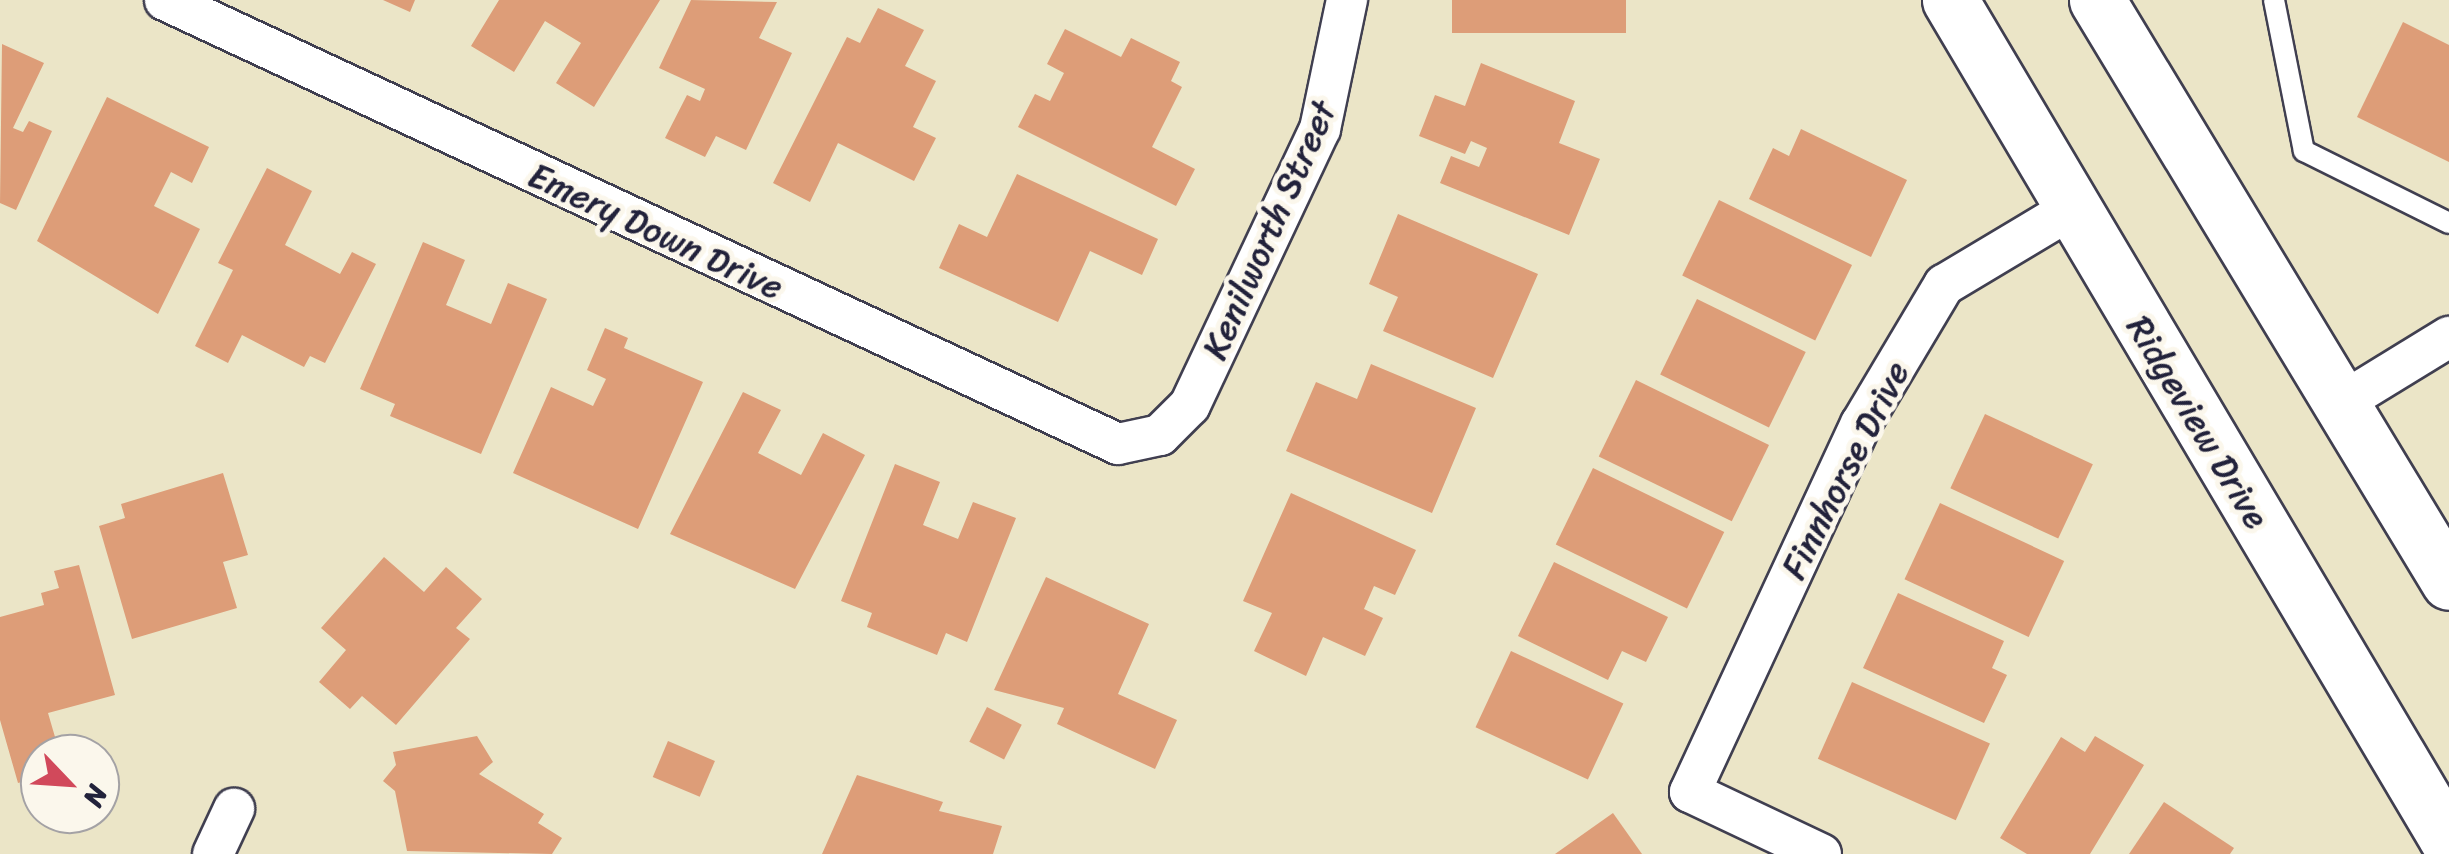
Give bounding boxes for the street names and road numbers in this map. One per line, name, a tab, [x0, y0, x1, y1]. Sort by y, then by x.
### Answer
street label: Kenilworth Street	[1193, 94, 1345, 366]
street label: Emery Down Drive	[522, 154, 790, 308]
street label: Ridgeview Drive	[2118, 308, 2278, 536]
street label: Finnhorse Drive	[1772, 354, 1918, 586]

